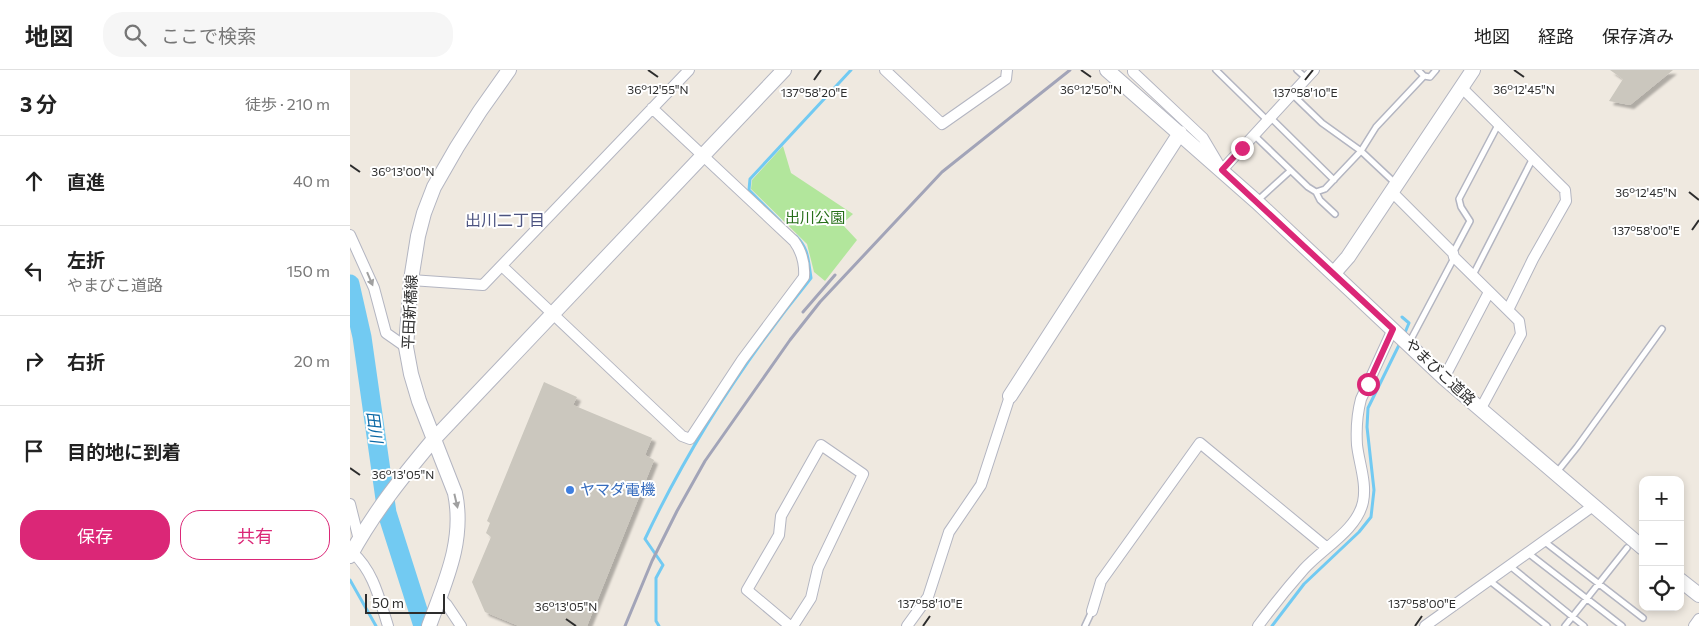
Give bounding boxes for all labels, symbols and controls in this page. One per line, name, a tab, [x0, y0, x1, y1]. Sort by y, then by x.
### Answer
search box	[103, 12, 453, 57]
text: 地図	[25, 21, 73, 50]
icon: search	[121, 21, 149, 49]
text: ここで検索	[161, 24, 256, 47]
text: 地図	[1474, 25, 1510, 47]
text: 経路	[1538, 25, 1574, 47]
text: 保存済み	[1602, 25, 1674, 47]
text: 36°12'55"N	[627, 82, 689, 96]
text: 36°12'50"N	[1060, 82, 1122, 96]
text: 36°12'45"N	[1493, 82, 1555, 96]
text: 137°58'20"E	[781, 85, 847, 99]
text: 137°58'10"E	[1272, 85, 1338, 99]
text: 3 分	[20, 91, 57, 116]
text: 徒歩 · 210 m	[245, 94, 330, 113]
route end	[1231, 137, 1254, 160]
text: 36°13'00"N	[371, 164, 435, 178]
icon: ahead	[20, 167, 48, 195]
text: 直進	[67, 170, 105, 193]
text: 40 m	[293, 171, 330, 190]
text: 36°12'45"N	[1615, 185, 1677, 199]
park label: 出川公園	[785, 208, 845, 226]
district label: 出川二丁目	[465, 210, 545, 229]
text: 137°58'00"E	[1612, 223, 1680, 237]
text: 左折	[67, 248, 105, 271]
icon: left	[20, 257, 48, 285]
text: 150 m	[287, 261, 330, 280]
one-way arrow	[366, 272, 374, 287]
street label: 平田新橋線	[398, 274, 420, 350]
text: やまびこ道路	[67, 275, 163, 294]
street label: やまびこ道路	[1402, 334, 1480, 409]
icon: right	[20, 347, 48, 375]
text: 右折	[67, 350, 105, 373]
text: 20 m	[294, 351, 330, 370]
route start	[1357, 373, 1380, 396]
water label: 田川	[364, 410, 387, 446]
icon: arrive	[20, 437, 48, 465]
text: 目的地に到着	[67, 440, 181, 463]
text: 36°13'05"N	[372, 467, 434, 481]
map controls	[1639, 476, 1684, 611]
button: +	[1639, 476, 1684, 521]
place label: ヤマダ電機	[580, 480, 655, 498]
marker: ヤマダ電機	[564, 484, 576, 496]
one-way arrow	[453, 494, 461, 510]
button: 保存	[20, 510, 170, 560]
button: 共有	[180, 510, 330, 560]
button: −	[1639, 521, 1684, 566]
button: locate	[1639, 566, 1684, 611]
scale bar	[365, 591, 445, 614]
text: 50 m	[372, 594, 404, 611]
text: 137°58'10"E	[897, 596, 963, 610]
text: 137°58'00"E	[1388, 596, 1456, 610]
text: 36°13'05"N	[535, 599, 597, 613]

